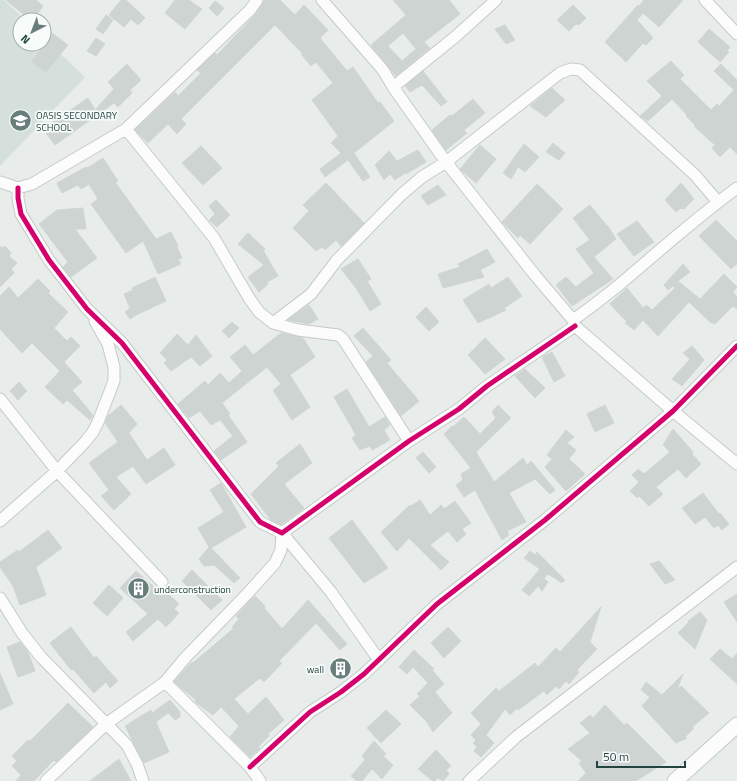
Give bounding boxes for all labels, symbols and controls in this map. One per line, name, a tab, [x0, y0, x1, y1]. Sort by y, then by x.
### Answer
north arrow	[12, 12, 52, 52]
text: N	[17, 31, 33, 48]
school or university icon: OASIS SECONDARY SCHOOL	[8, 108, 34, 134]
place label: OASIS SECONDARY SCHOOL	[36, 108, 118, 135]
building icon: underconstruction	[125, 576, 151, 602]
place label: underconstruction	[154, 582, 231, 597]
building icon: wall	[327, 656, 353, 682]
place label: wall	[307, 662, 324, 677]
scale bar	[597, 743, 685, 769]
text: 50 m	[603, 747, 629, 766]

